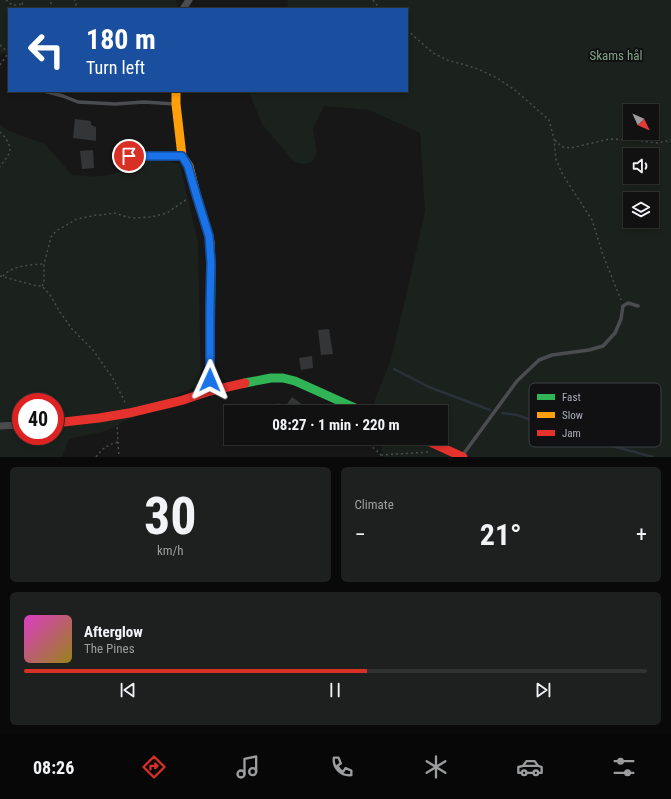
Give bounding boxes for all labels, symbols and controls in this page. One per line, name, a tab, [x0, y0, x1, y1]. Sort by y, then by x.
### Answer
text: 180 m	[86, 23, 156, 56]
icon: left	[20, 24, 72, 76]
park label: Skams hål	[589, 48, 643, 63]
text: Turn left	[86, 57, 145, 78]
north arrow	[623, 104, 659, 140]
map controls	[623, 104, 659, 228]
pin	[112, 139, 146, 173]
icon: arrive	[118, 145, 140, 167]
button: sound	[623, 148, 659, 184]
button: layers	[623, 192, 659, 228]
position arrow	[189, 359, 231, 401]
legend	[529, 383, 661, 447]
text: Fast	[562, 391, 581, 404]
speed limit sign: 40	[12, 393, 64, 445]
text: Slow	[562, 409, 583, 422]
text: 08:27 · 1 min · 220 m	[272, 416, 400, 434]
text: Jam	[562, 427, 581, 440]
text: 30	[144, 486, 197, 547]
text: Climate	[355, 497, 394, 512]
text: 21°	[480, 517, 522, 552]
text: −	[355, 522, 366, 547]
text: +	[636, 522, 647, 547]
text: km/h	[157, 543, 184, 558]
text: Afterglow	[84, 623, 143, 641]
text: The Pines	[84, 641, 135, 656]
icon: previous	[117, 679, 139, 701]
icon: pause	[324, 679, 346, 701]
icon: next	[532, 679, 554, 701]
icon: directions	[140, 753, 168, 781]
icon: music	[234, 753, 262, 781]
icon: phone	[328, 753, 356, 781]
icon: climate	[422, 753, 450, 781]
icon: car	[516, 753, 544, 781]
icon: filters	[610, 753, 638, 781]
text: 08:26	[33, 757, 74, 778]

